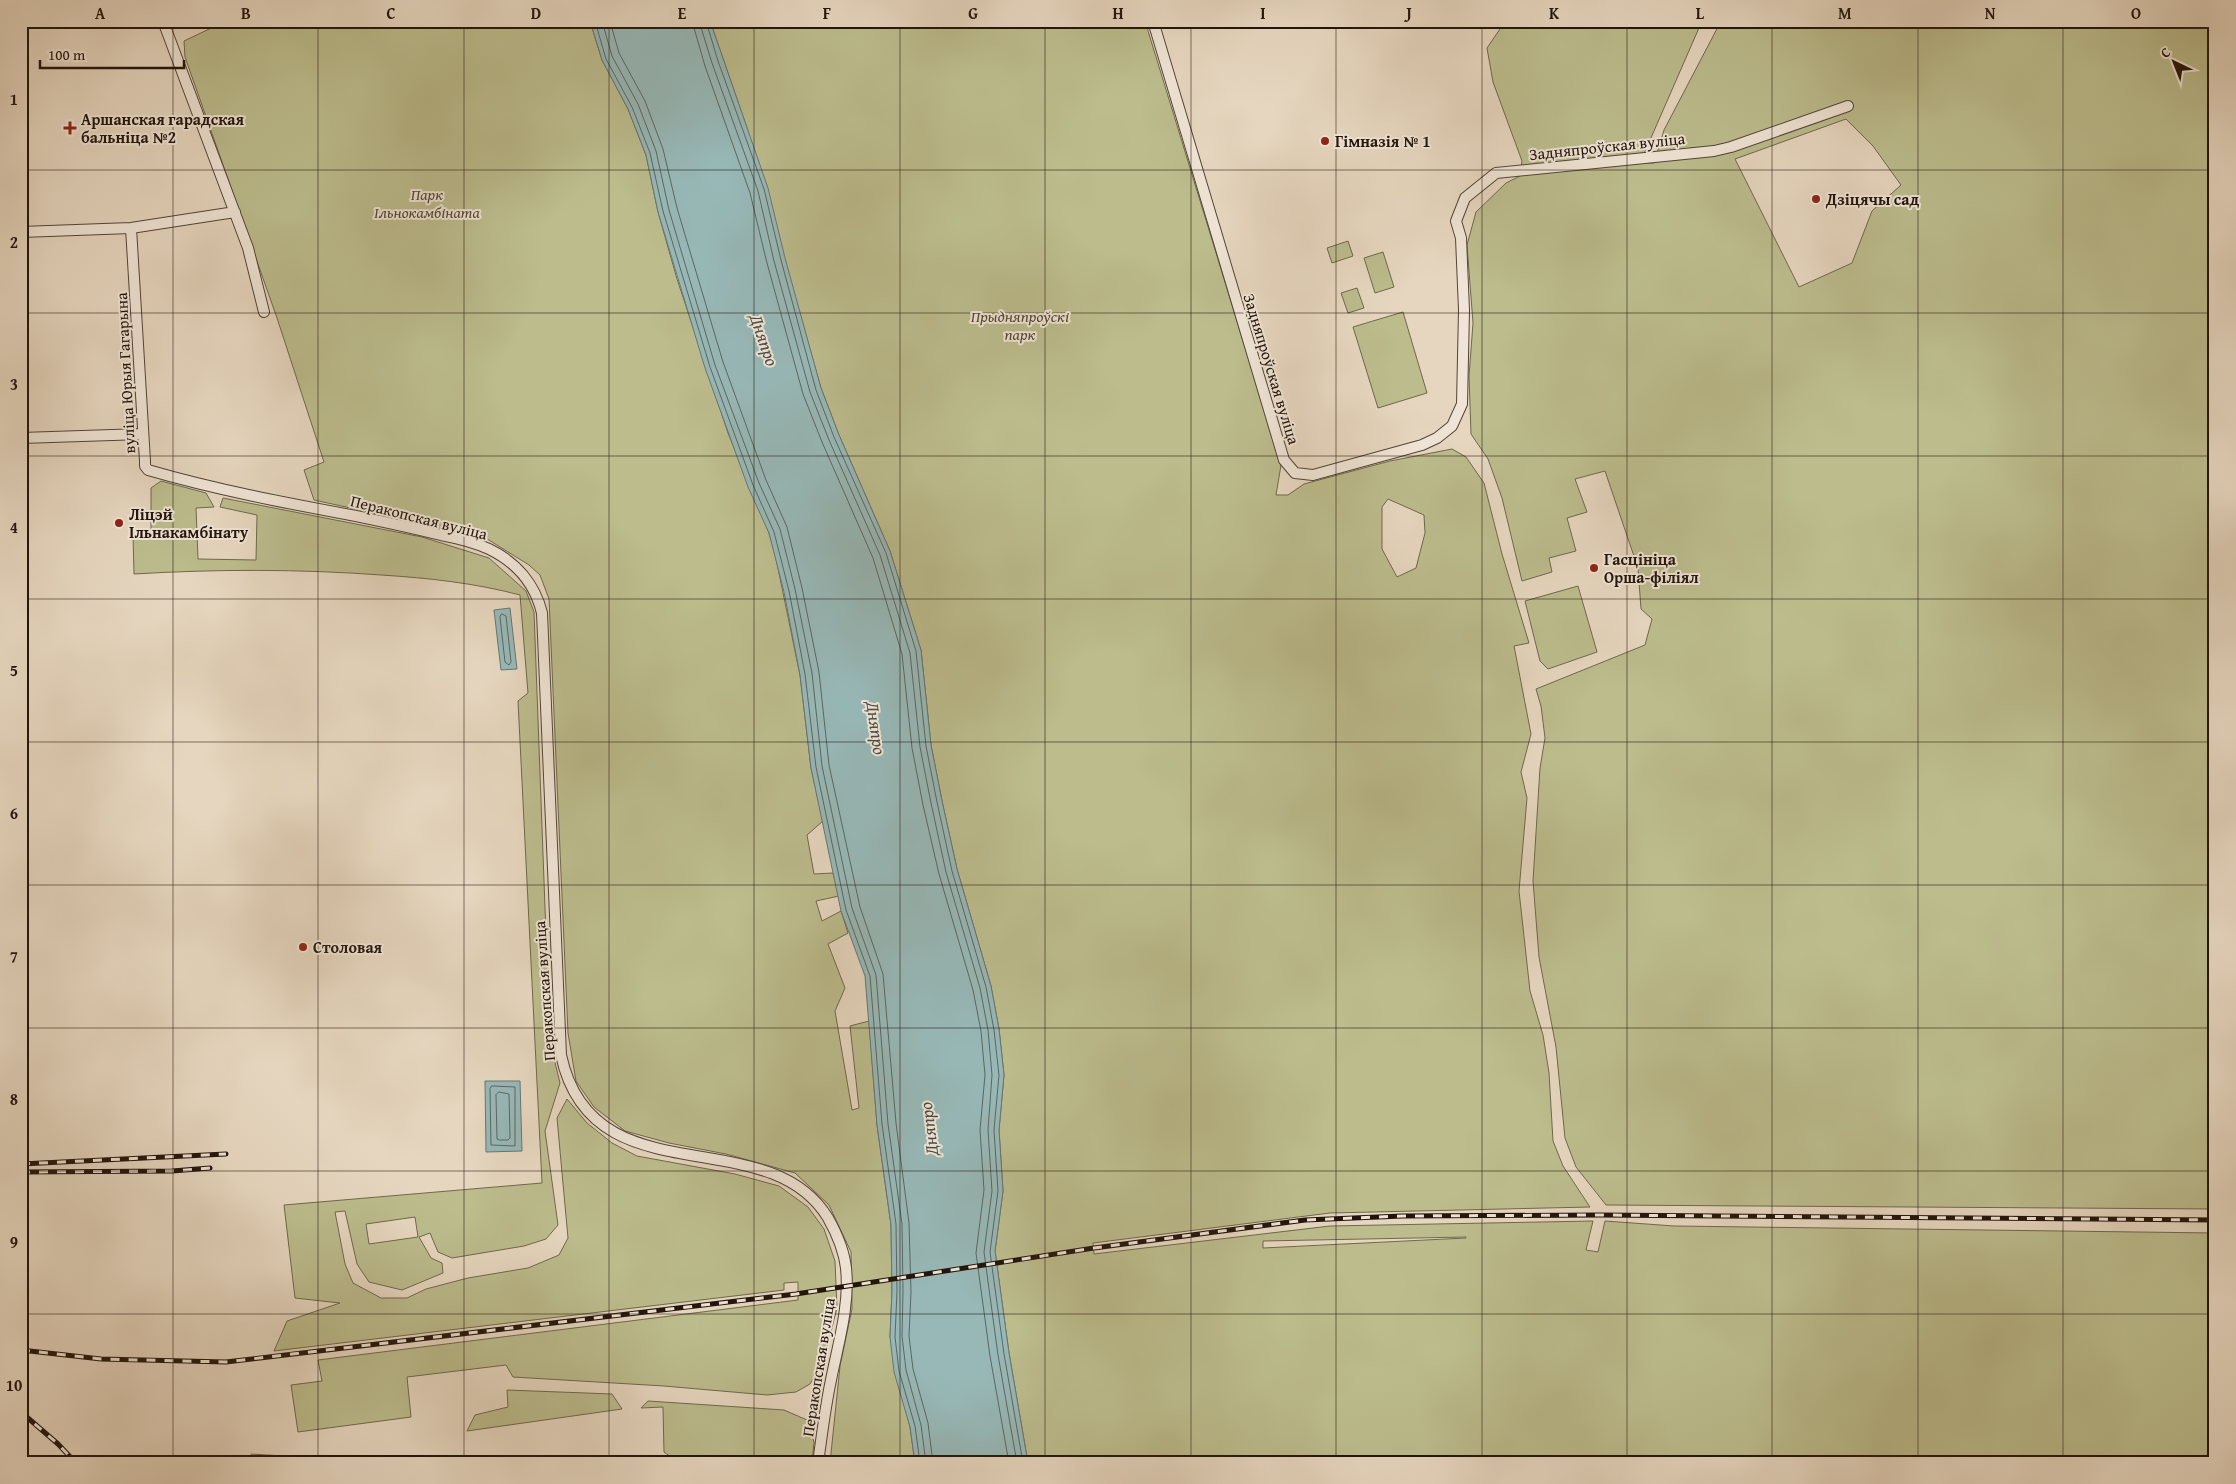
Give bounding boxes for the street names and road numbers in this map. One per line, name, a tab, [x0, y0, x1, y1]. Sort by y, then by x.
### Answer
street label: Задняпроўская вуліца	[1528, 126, 1687, 166]
street label: Задняпроўская вуліца	[1238, 291, 1306, 448]
street label: вуліца Юрыя Гагарына	[109, 292, 141, 454]
street label: Перакопская вуліца	[348, 488, 490, 546]
street label: Перакопская вуліца	[527, 920, 561, 1062]
street label: Перакопская вуліца	[795, 1295, 841, 1438]

